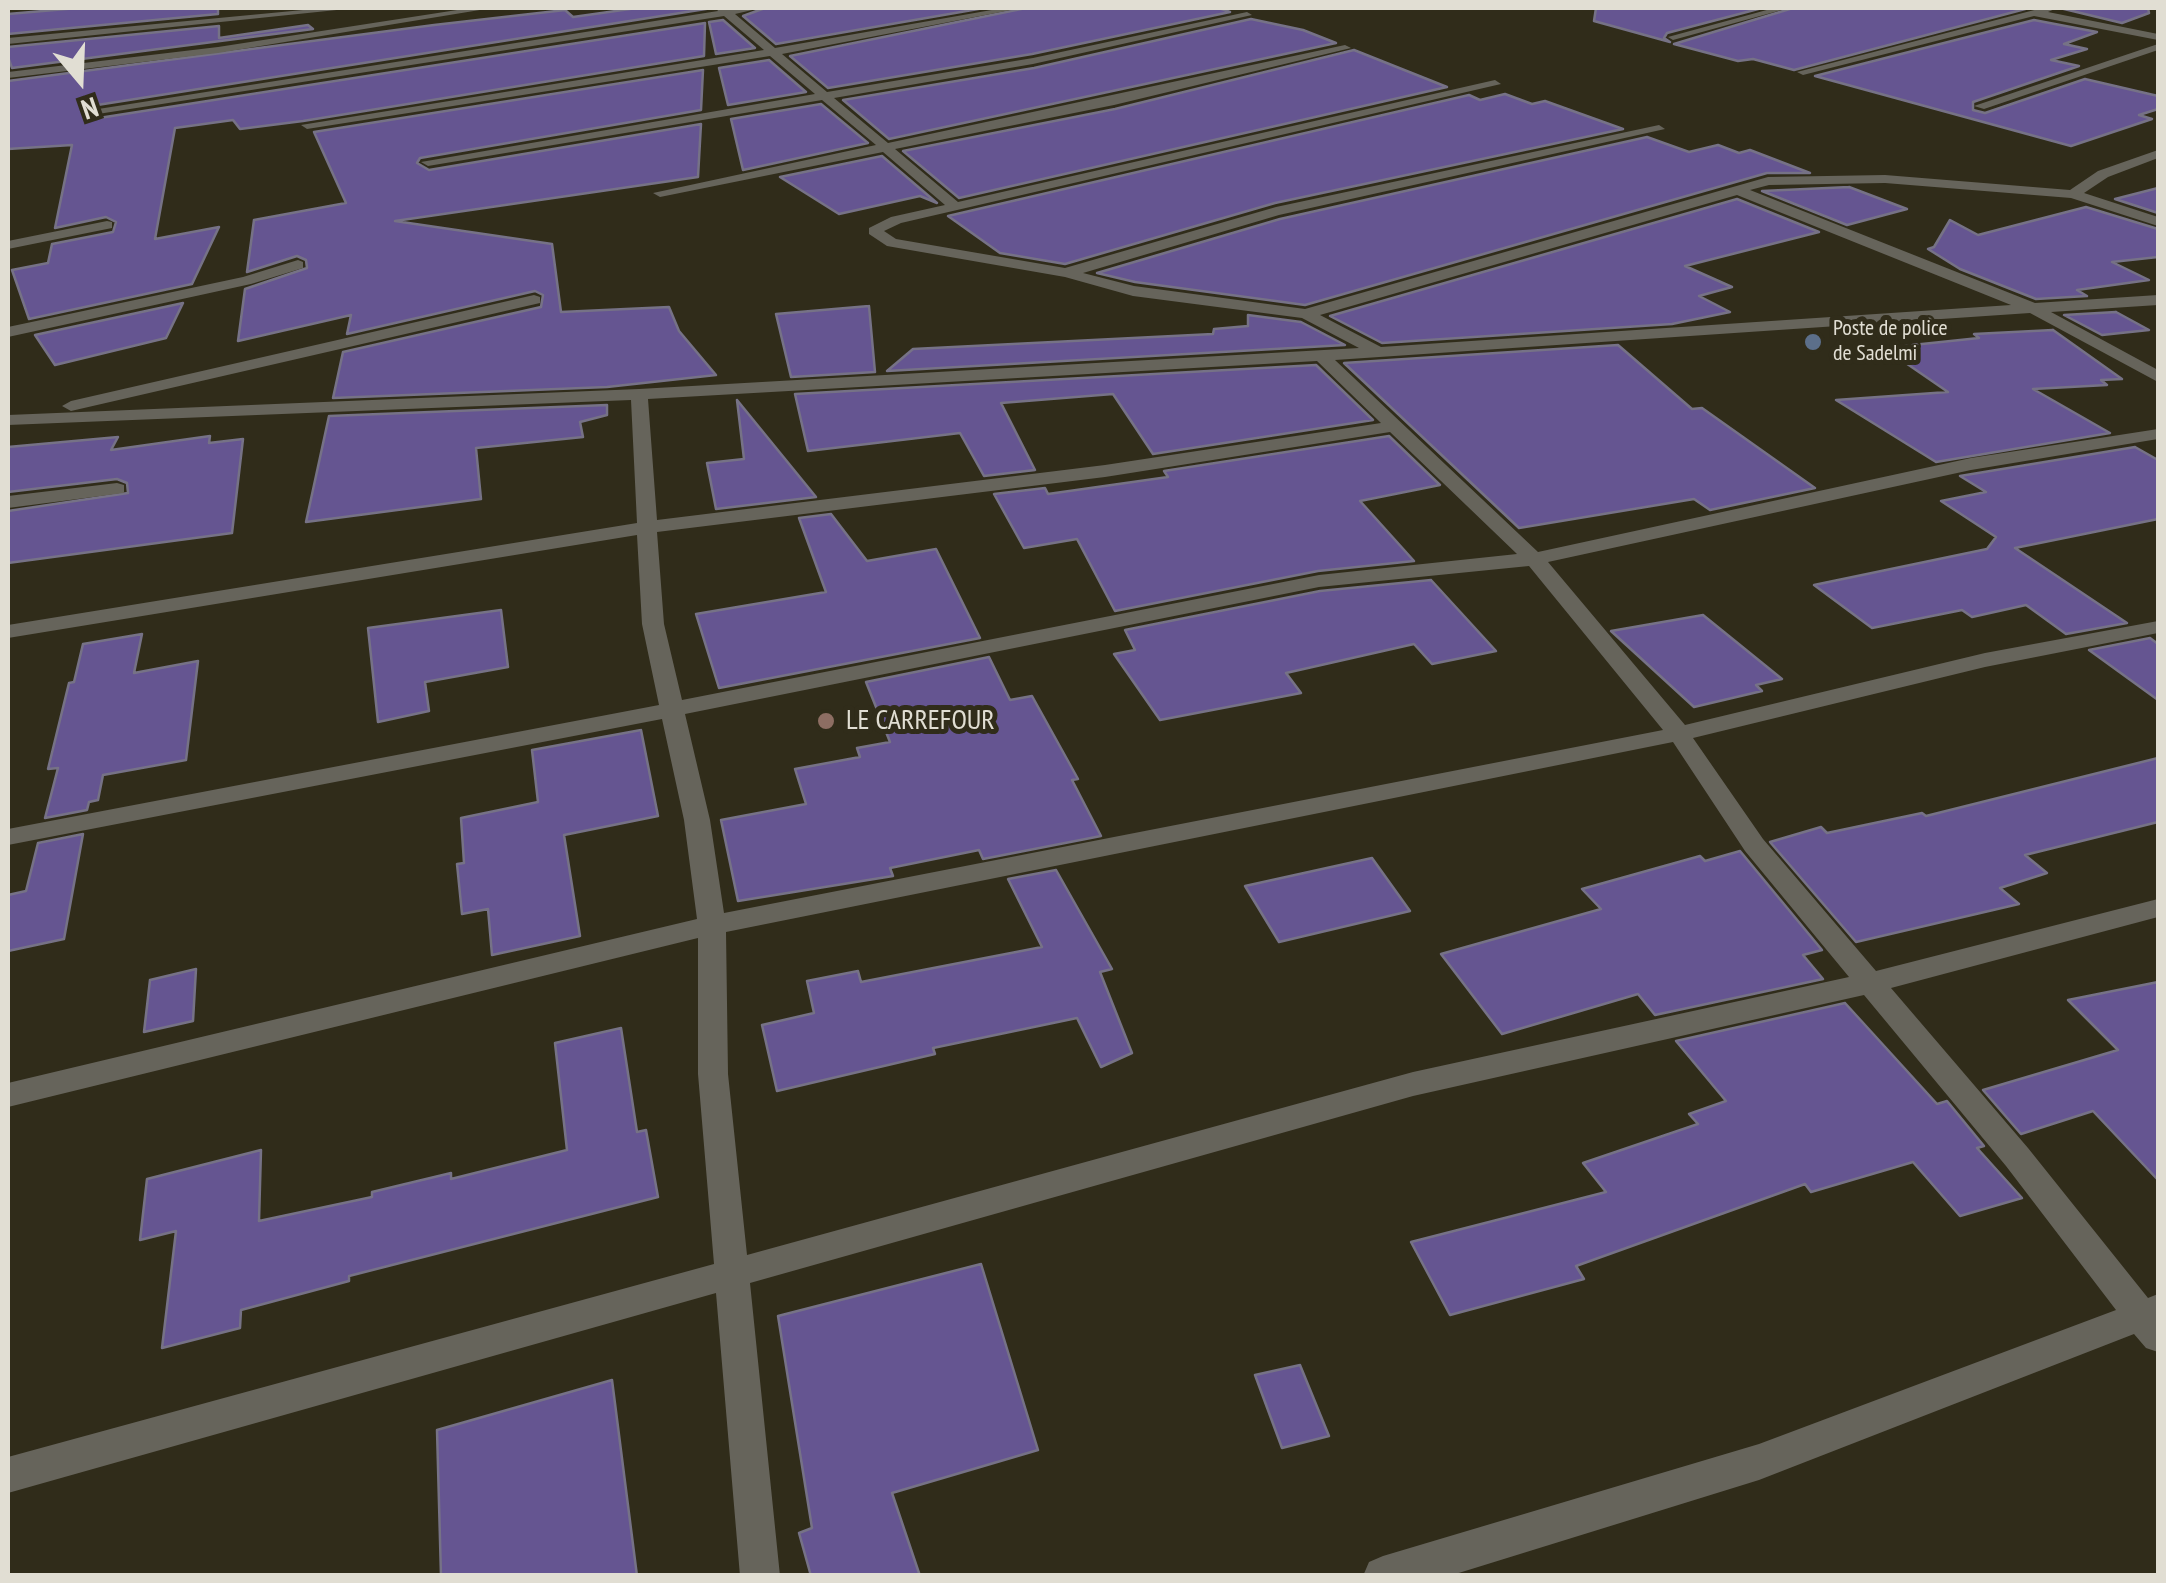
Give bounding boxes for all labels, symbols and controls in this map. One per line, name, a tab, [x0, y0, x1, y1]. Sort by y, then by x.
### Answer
north arrow	[30, 30, 130, 130]
text: N	[77, 89, 103, 129]
place label: Poste de police de Sadelmi	[1833, 316, 1948, 368]
marker: Poste de police de Sadelmi	[1802, 331, 1824, 353]
place label: LE CARREFOUR	[846, 704, 995, 738]
marker: LE CARREFOUR	[815, 710, 837, 732]

